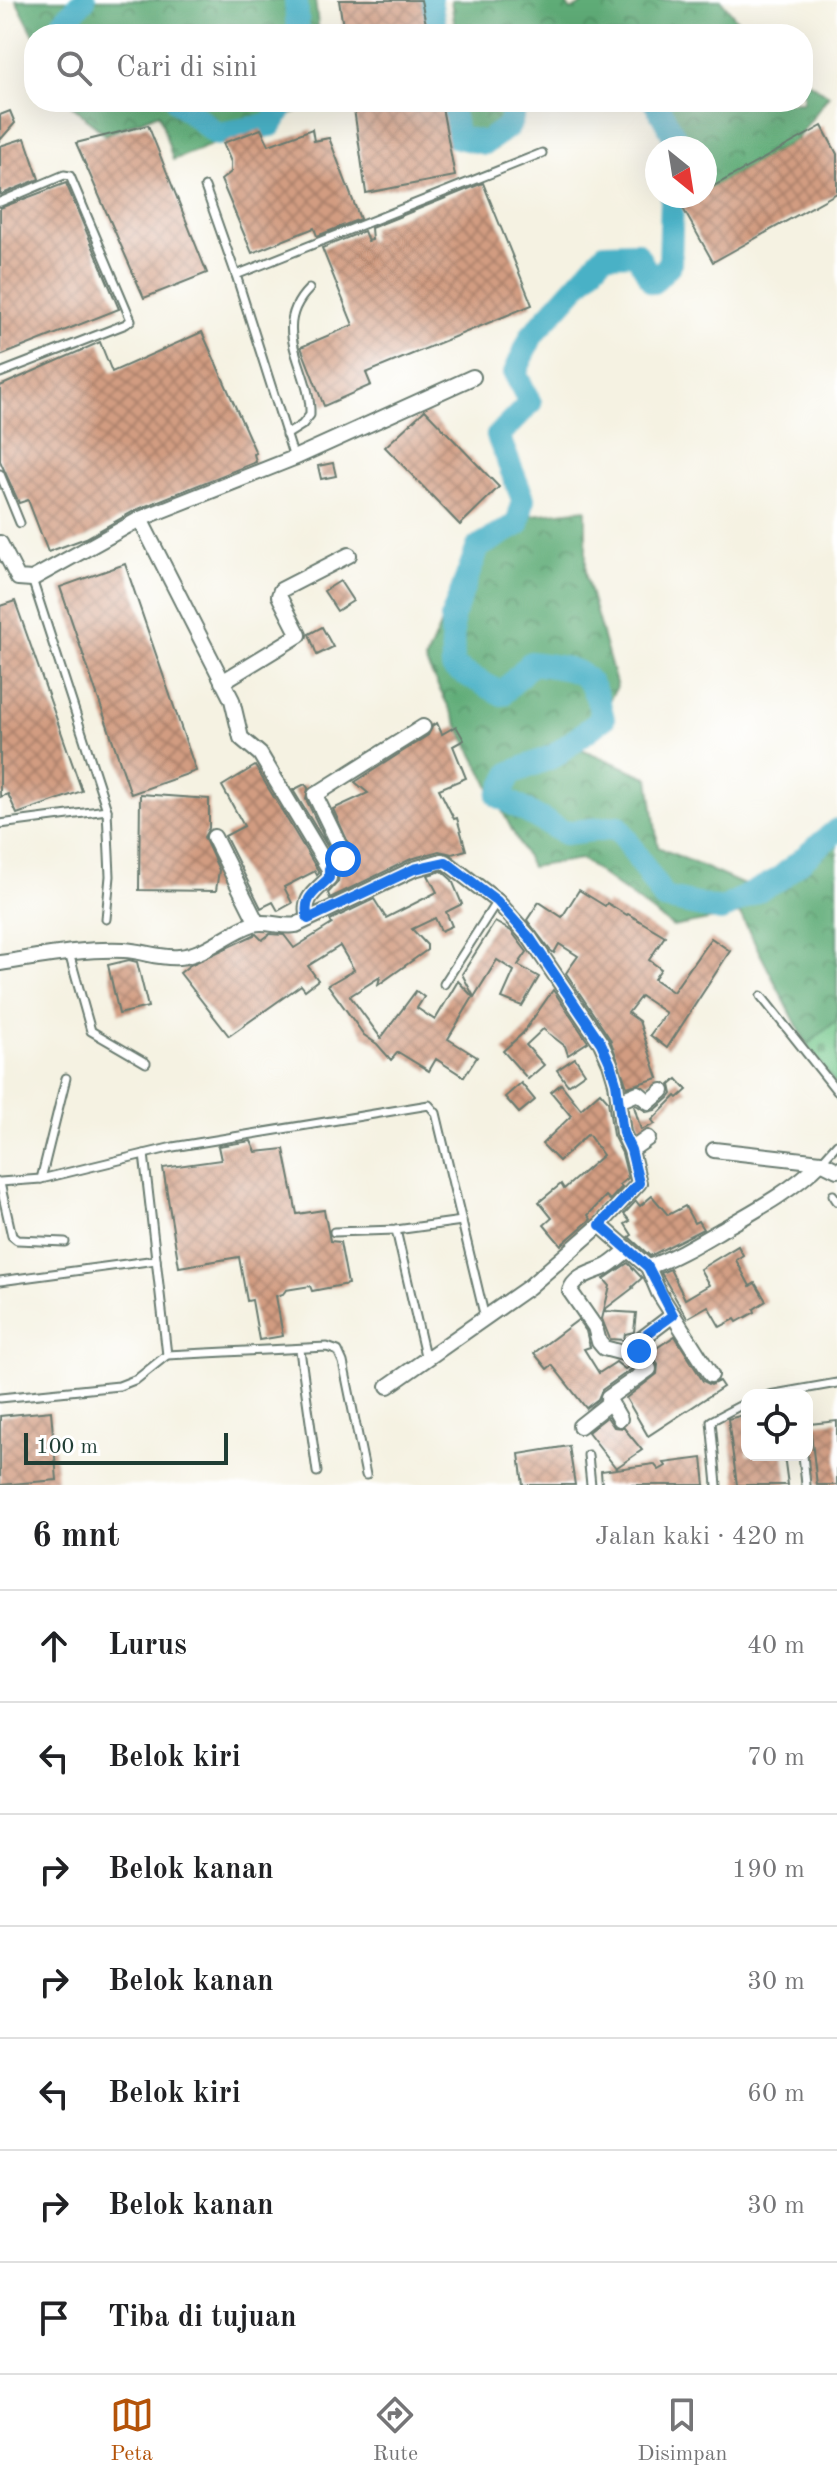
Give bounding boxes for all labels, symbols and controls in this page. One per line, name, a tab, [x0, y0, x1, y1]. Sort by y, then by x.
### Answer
search box	[24, 24, 813, 112]
icon: search	[52, 46, 96, 90]
text: Cari di sini	[116, 53, 257, 83]
north arrow	[645, 136, 717, 208]
route start	[325, 841, 361, 877]
route end	[621, 1333, 657, 1369]
map controls	[741, 1389, 813, 1461]
button: locate	[741, 1389, 813, 1461]
scale bar	[24, 1429, 228, 1465]
text: 100 m	[36, 1436, 98, 1458]
text: 6 mnt	[32, 1520, 120, 1554]
text: Jalan kaki · 420 m	[595, 1524, 805, 1550]
icon: ahead	[32, 1624, 76, 1668]
text: Lurus	[108, 1631, 187, 1661]
text: 40 m	[747, 1633, 805, 1659]
icon: left	[32, 1736, 76, 1780]
text: Belok kiri	[108, 1743, 241, 1773]
text: 70 m	[747, 1745, 805, 1771]
icon: right	[32, 1848, 76, 1892]
text: Belok kanan	[108, 1855, 274, 1885]
text: 190 m	[732, 1857, 805, 1883]
icon: right	[32, 1960, 76, 2004]
text: Belok kanan	[108, 1967, 274, 1997]
text: 30 m	[747, 1969, 805, 1995]
icon: left	[32, 2072, 76, 2116]
text: Belok kiri	[108, 2079, 241, 2109]
text: 60 m	[747, 2081, 805, 2107]
icon: right	[32, 2184, 76, 2228]
text: Belok kanan	[108, 2191, 274, 2221]
text: 30 m	[747, 2193, 805, 2219]
icon: arrive	[32, 2296, 76, 2340]
text: Tiba di tujuan	[108, 2303, 297, 2333]
tab: Peta	[110, 2393, 154, 2468]
tab: Rute	[373, 2393, 418, 2468]
tab: Disimpan	[637, 2393, 727, 2468]

